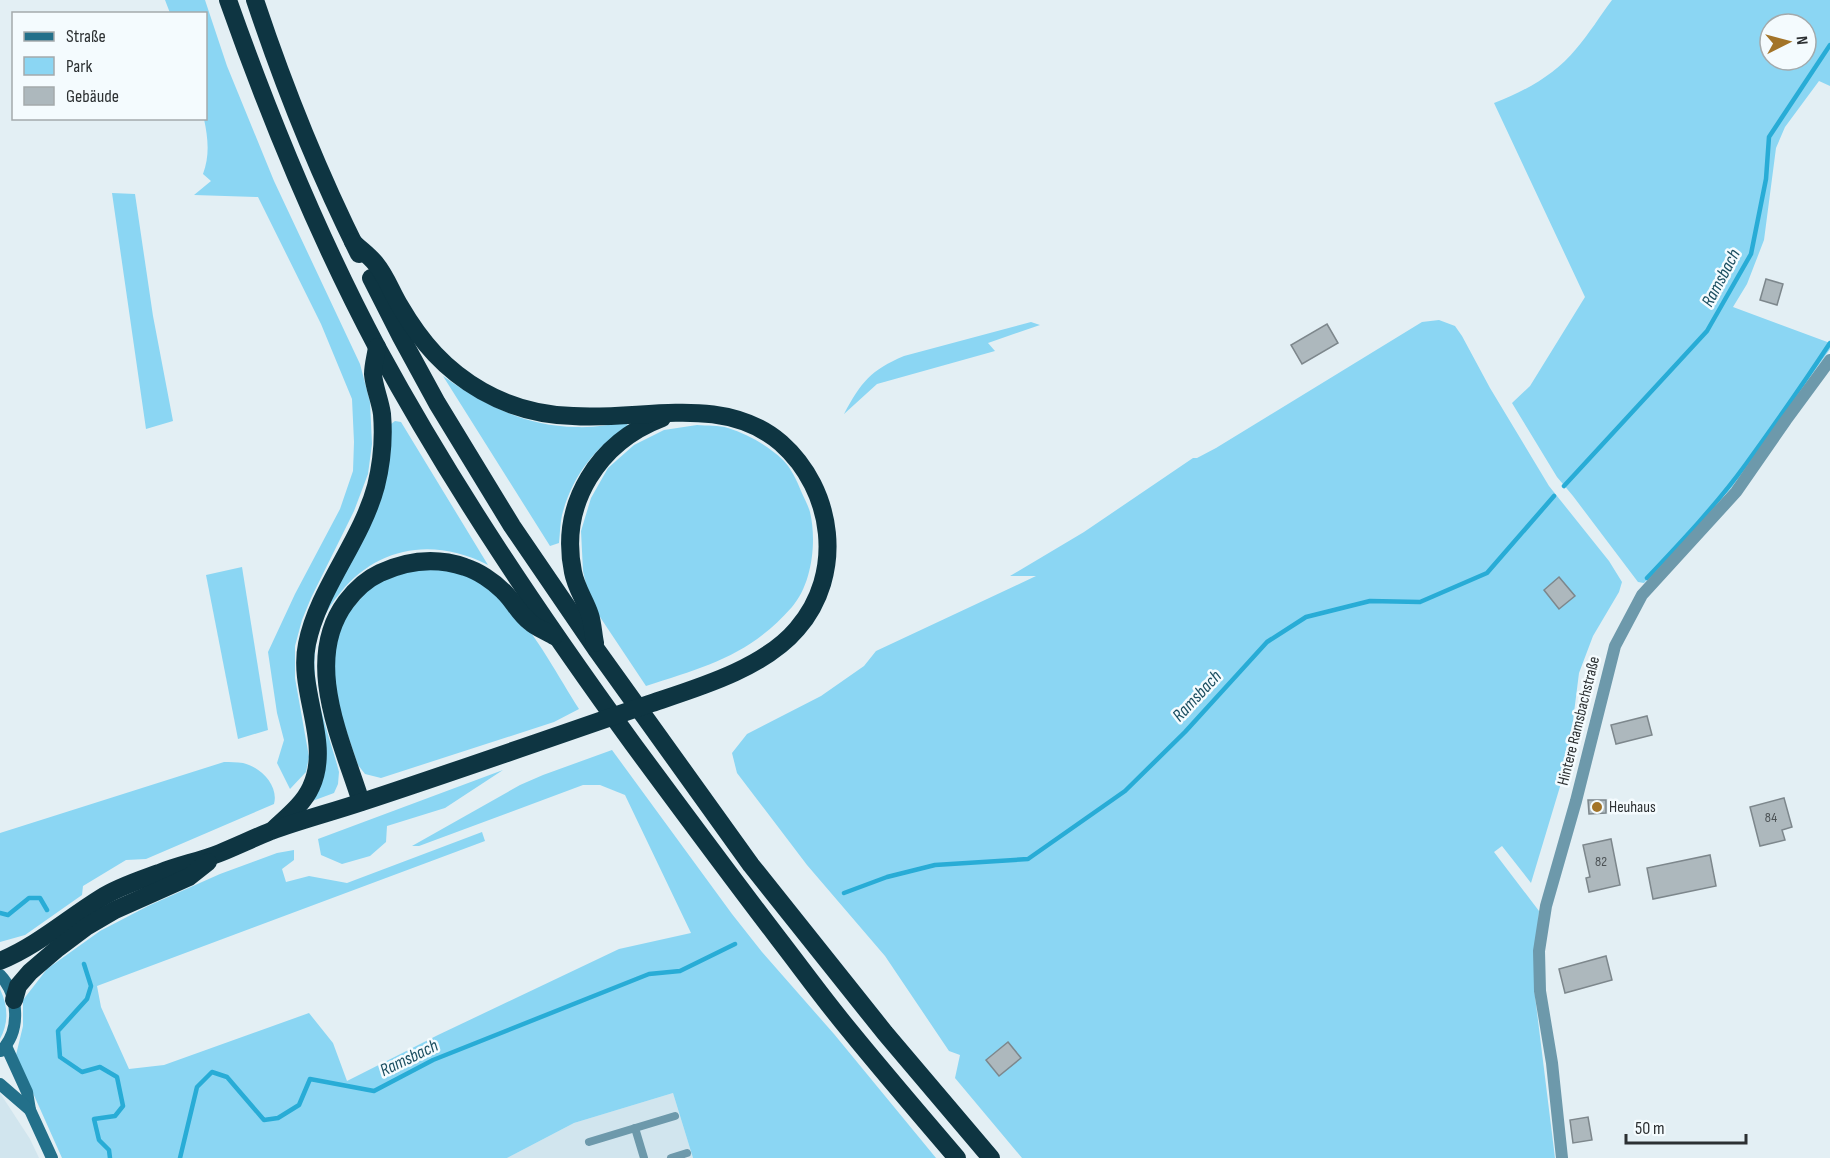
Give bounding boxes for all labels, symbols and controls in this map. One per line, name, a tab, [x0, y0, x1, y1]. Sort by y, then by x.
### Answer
legend	[12, 12, 207, 120]
north arrow	[1758, 12, 1818, 72]
text: Straße	[66, 26, 106, 47]
text: N	[1792, 35, 1811, 46]
text: Park	[66, 56, 92, 77]
text: Gebäude	[66, 86, 119, 107]
water label: Ramsbach	[1697, 245, 1745, 310]
street label: Hintere Ramsbachstraße	[1554, 655, 1604, 787]
water label: Ramsbach	[1168, 666, 1226, 726]
place label: Heuhaus	[1609, 798, 1656, 817]
marker: Heuhaus	[1590, 800, 1604, 814]
house number: 84	[1765, 809, 1777, 826]
house number: 82	[1595, 853, 1607, 870]
water label: Ramsbach	[377, 1035, 442, 1081]
scale bar	[1626, 1107, 1746, 1145]
text: 50 m	[1635, 1118, 1665, 1139]

